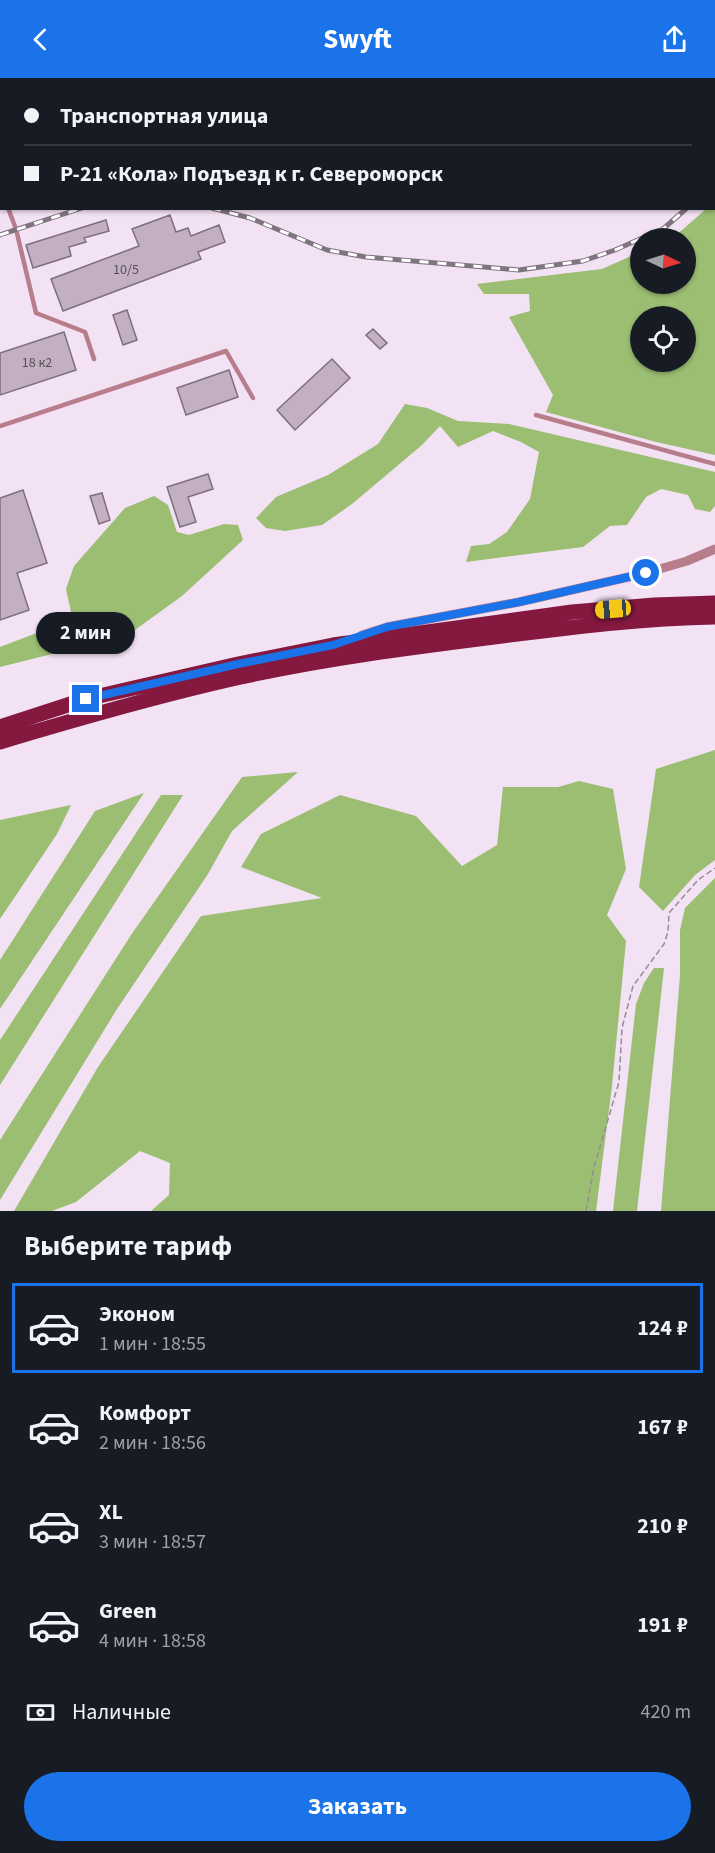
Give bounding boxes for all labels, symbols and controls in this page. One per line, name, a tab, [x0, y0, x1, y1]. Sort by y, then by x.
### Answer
text: Swyft	[323, 20, 392, 59]
icon: back	[24, 23, 57, 56]
icon: share	[658, 23, 691, 56]
text: Транспортная улица	[60, 100, 268, 132]
text: Р-21 «Кола» Подъезд к г. Североморск	[60, 158, 443, 190]
north arrow	[630, 228, 696, 294]
map controls	[630, 228, 696, 372]
house number: 10/5	[113, 260, 139, 280]
button: locate	[630, 306, 696, 372]
house number: 18 к2	[22, 353, 52, 373]
route start	[632, 559, 659, 586]
car	[594, 598, 632, 620]
callout: 2 мин	[36, 612, 136, 654]
text: 2 мин	[60, 619, 111, 647]
route end	[72, 685, 99, 712]
text: Выберите тариф	[24, 1227, 232, 1266]
text: Эконом	[99, 1298, 175, 1330]
icon: car	[27, 1301, 81, 1355]
text: 124 ₽	[637, 1312, 688, 1344]
text: 1 мин · 18:55	[99, 1330, 206, 1358]
text: Комфорт	[99, 1397, 191, 1429]
icon: car	[27, 1400, 81, 1454]
text: 167 ₽	[637, 1411, 688, 1443]
text: 2 мин · 18:56	[99, 1429, 206, 1457]
text: XL	[99, 1496, 123, 1528]
icon: car	[27, 1499, 81, 1553]
text: 210 ₽	[637, 1510, 688, 1542]
text: 3 мин · 18:57	[99, 1528, 206, 1556]
text: Green	[99, 1595, 157, 1627]
icon: car	[27, 1598, 81, 1652]
text: 191 ₽	[637, 1609, 688, 1641]
text: 4 мин · 18:58	[99, 1627, 206, 1655]
icon: cash	[24, 1696, 57, 1729]
text: Наличные	[72, 1696, 171, 1728]
text: 420 m	[641, 1698, 691, 1726]
button: Заказать	[24, 1772, 691, 1841]

